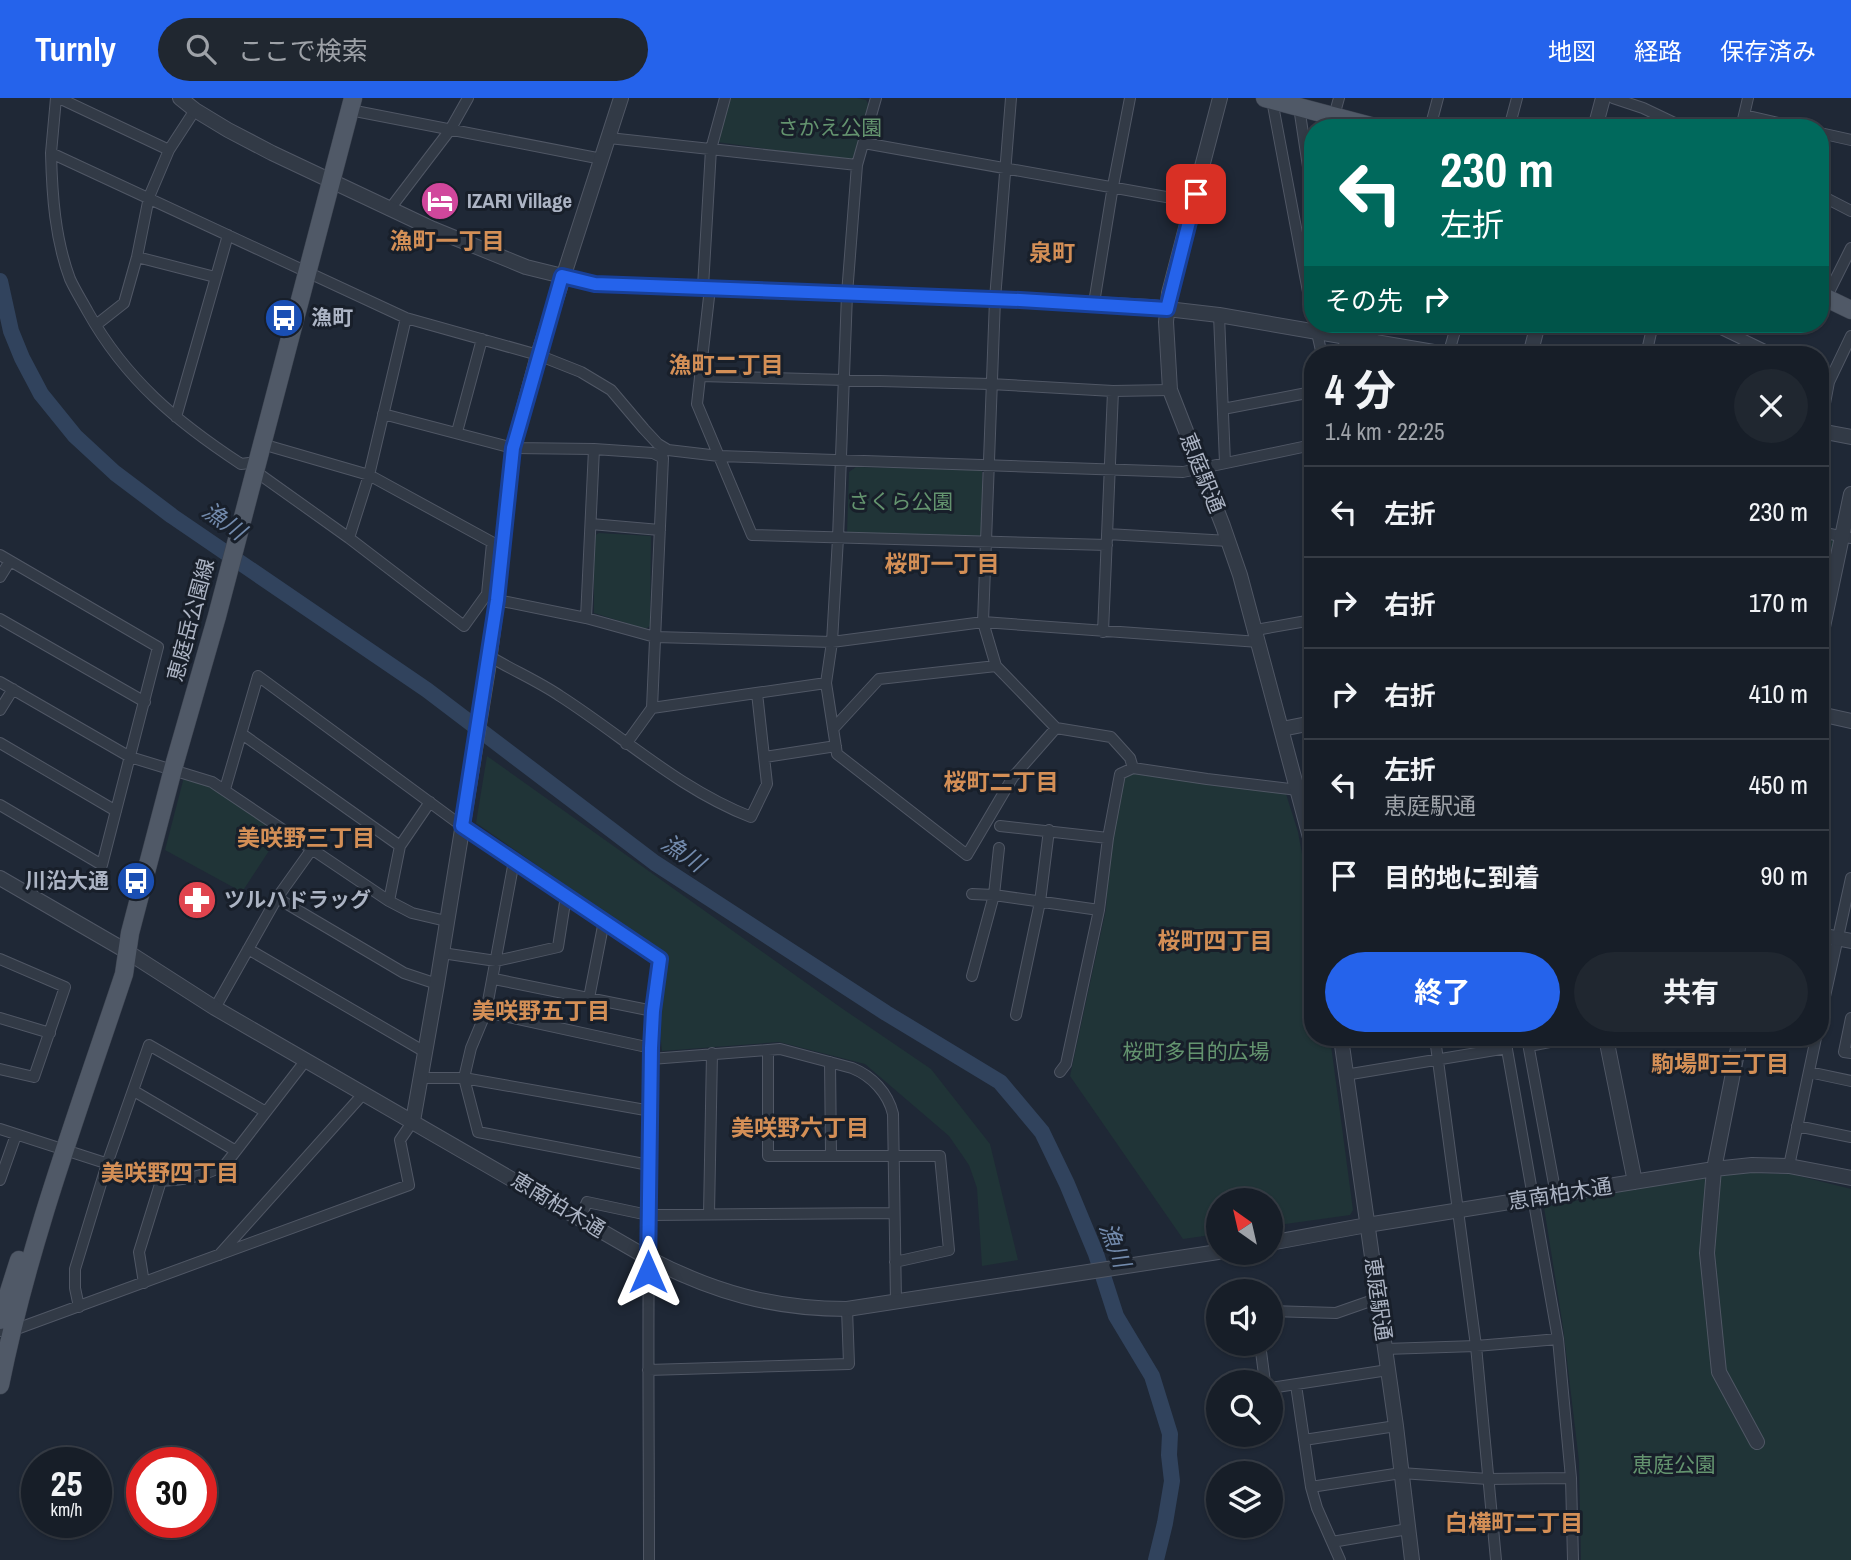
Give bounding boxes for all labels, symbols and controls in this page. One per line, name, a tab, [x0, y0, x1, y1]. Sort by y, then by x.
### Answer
search box	[158, 18, 648, 81]
text: Turnly	[35, 27, 116, 71]
icon: search	[182, 30, 220, 68]
text: ここで検索	[238, 33, 368, 68]
text: 地図	[1548, 35, 1596, 67]
text: 経路	[1634, 35, 1682, 67]
text: 保存済み	[1720, 35, 1816, 67]
park label: さかえ公園	[778, 113, 883, 142]
text: 230 m	[1440, 136, 1554, 202]
icon: left	[1325, 147, 1416, 238]
pin	[1166, 164, 1226, 224]
icon: arrive	[1177, 175, 1215, 213]
hotel icon: IZARI Village	[419, 180, 461, 222]
place label: IZARI Village	[467, 186, 572, 215]
text: 左折	[1440, 203, 1504, 246]
district label: 漁町一丁目	[390, 225, 505, 256]
district label: 泉町	[1029, 237, 1075, 268]
icon: right	[1417, 280, 1455, 318]
text: その先	[1325, 283, 1403, 318]
bus stop icon: 漁町	[263, 297, 305, 339]
place label: 漁町	[311, 303, 353, 332]
district label: 漁町二丁目	[669, 349, 784, 380]
text: 4 分	[1325, 362, 1396, 418]
button: close	[1734, 369, 1808, 443]
text: 1.4 km · 22:25	[1325, 416, 1445, 447]
street label: 恵庭駅通	[1173, 428, 1232, 517]
park label: さくら公園	[849, 487, 954, 516]
icon: left	[1325, 493, 1363, 531]
text: 230 m	[1749, 494, 1808, 529]
water label: 漁川	[197, 495, 254, 548]
text: 左折	[1384, 496, 1436, 531]
district label: 桜町一丁目	[885, 548, 1000, 579]
street label: 恵庭岳公園線	[160, 555, 221, 684]
icon: right	[1325, 584, 1363, 622]
text: 170 m	[1749, 585, 1808, 620]
text: 右折	[1384, 587, 1436, 622]
icon: right	[1325, 675, 1363, 713]
text: 410 m	[1749, 676, 1808, 711]
text: 右折	[1384, 678, 1436, 713]
text: 左折	[1384, 752, 1436, 787]
district label: 桜町二丁目	[944, 766, 1059, 797]
icon: left	[1325, 766, 1363, 804]
text: 450 m	[1749, 767, 1808, 802]
text: 恵庭駅通	[1384, 790, 1476, 821]
district label: 美咲野三丁目	[237, 822, 375, 853]
water label: 漁川	[656, 827, 714, 880]
icon: arrive	[1325, 857, 1363, 895]
text: 90 m	[1761, 858, 1808, 893]
bus stop icon: 川沿大通	[115, 860, 157, 902]
text: 目的地に到着	[1384, 860, 1540, 895]
place label: 川沿大通	[25, 866, 109, 895]
pharmacy icon: ツルハドラッグ	[176, 879, 218, 921]
place label: ツルハドラッグ	[224, 885, 371, 914]
district label: 桜町四丁目	[1158, 925, 1273, 956]
button: 終了	[1325, 952, 1560, 1032]
button: 共有	[1574, 952, 1808, 1032]
district label: 美咲野五丁目	[472, 995, 610, 1026]
park label: 桜町多目的広場	[1123, 1037, 1270, 1066]
district label: 駒場町三丁目	[1651, 1048, 1789, 1079]
district label: 美咲野六丁目	[731, 1112, 869, 1143]
district label: 美咲野四丁目	[101, 1157, 239, 1188]
street label: 恵南柏木通	[506, 1165, 611, 1244]
street label: 恵南柏木通	[1506, 1171, 1614, 1216]
north arrow	[1206, 1188, 1283, 1265]
map controls	[1206, 1188, 1283, 1538]
water label: 漁川	[1093, 1218, 1139, 1275]
position arrow	[611, 1235, 685, 1309]
street label: 恵庭駅通	[1358, 1255, 1399, 1343]
button: sound	[1206, 1279, 1283, 1356]
button: search	[1206, 1370, 1283, 1447]
speed limit sign: 30	[126, 1447, 217, 1538]
park label: 恵庭公園	[1632, 1450, 1716, 1479]
text: 25	[51, 1460, 82, 1507]
button: layers	[1206, 1461, 1283, 1538]
text: km/h	[51, 1497, 83, 1522]
district label: 白樺町二丁目	[1445, 1507, 1583, 1538]

